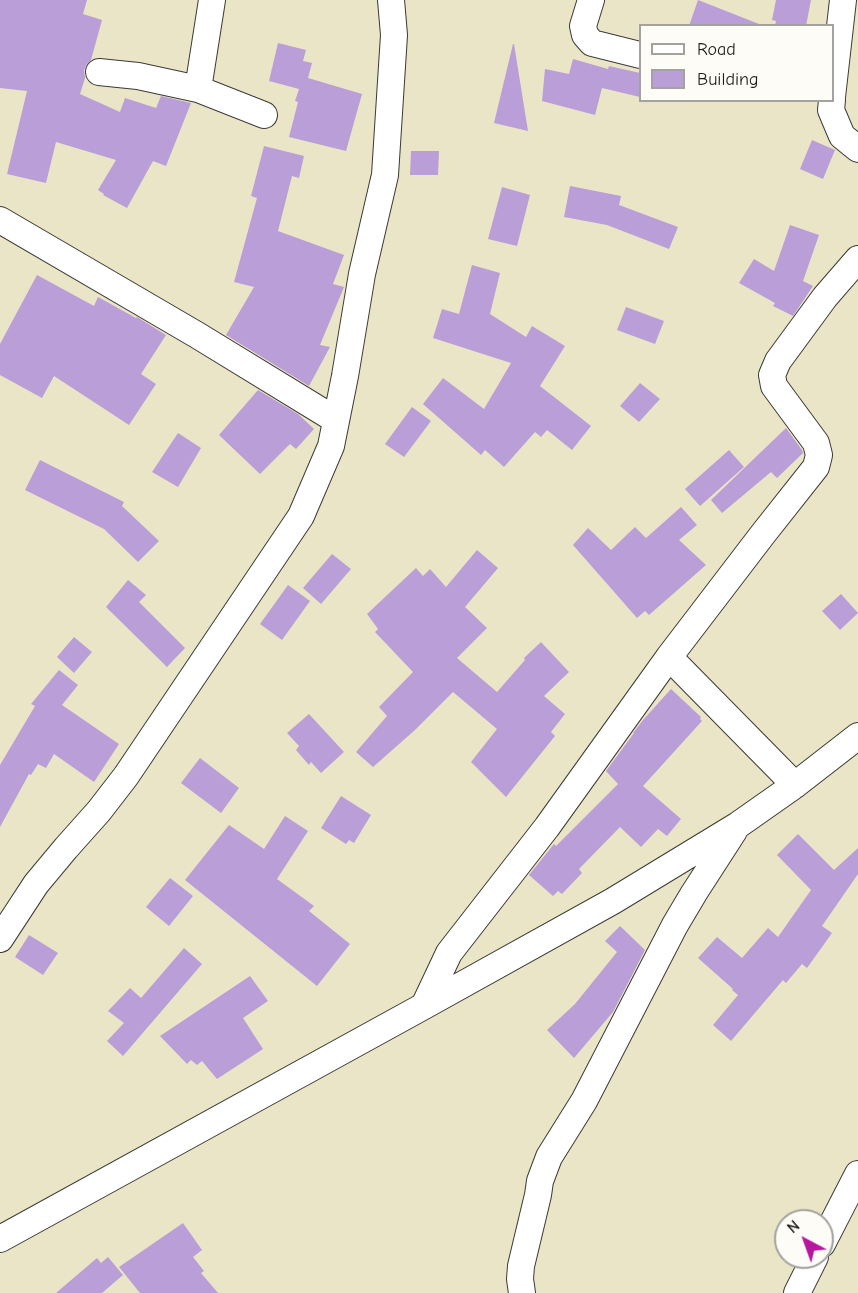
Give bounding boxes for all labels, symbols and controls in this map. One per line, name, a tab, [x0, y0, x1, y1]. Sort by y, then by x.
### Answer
legend	[639, 24, 834, 102]
text: Road	[697, 39, 736, 60]
text: Building	[697, 69, 759, 90]
north arrow	[774, 1209, 834, 1269]
text: N	[784, 1217, 803, 1237]

